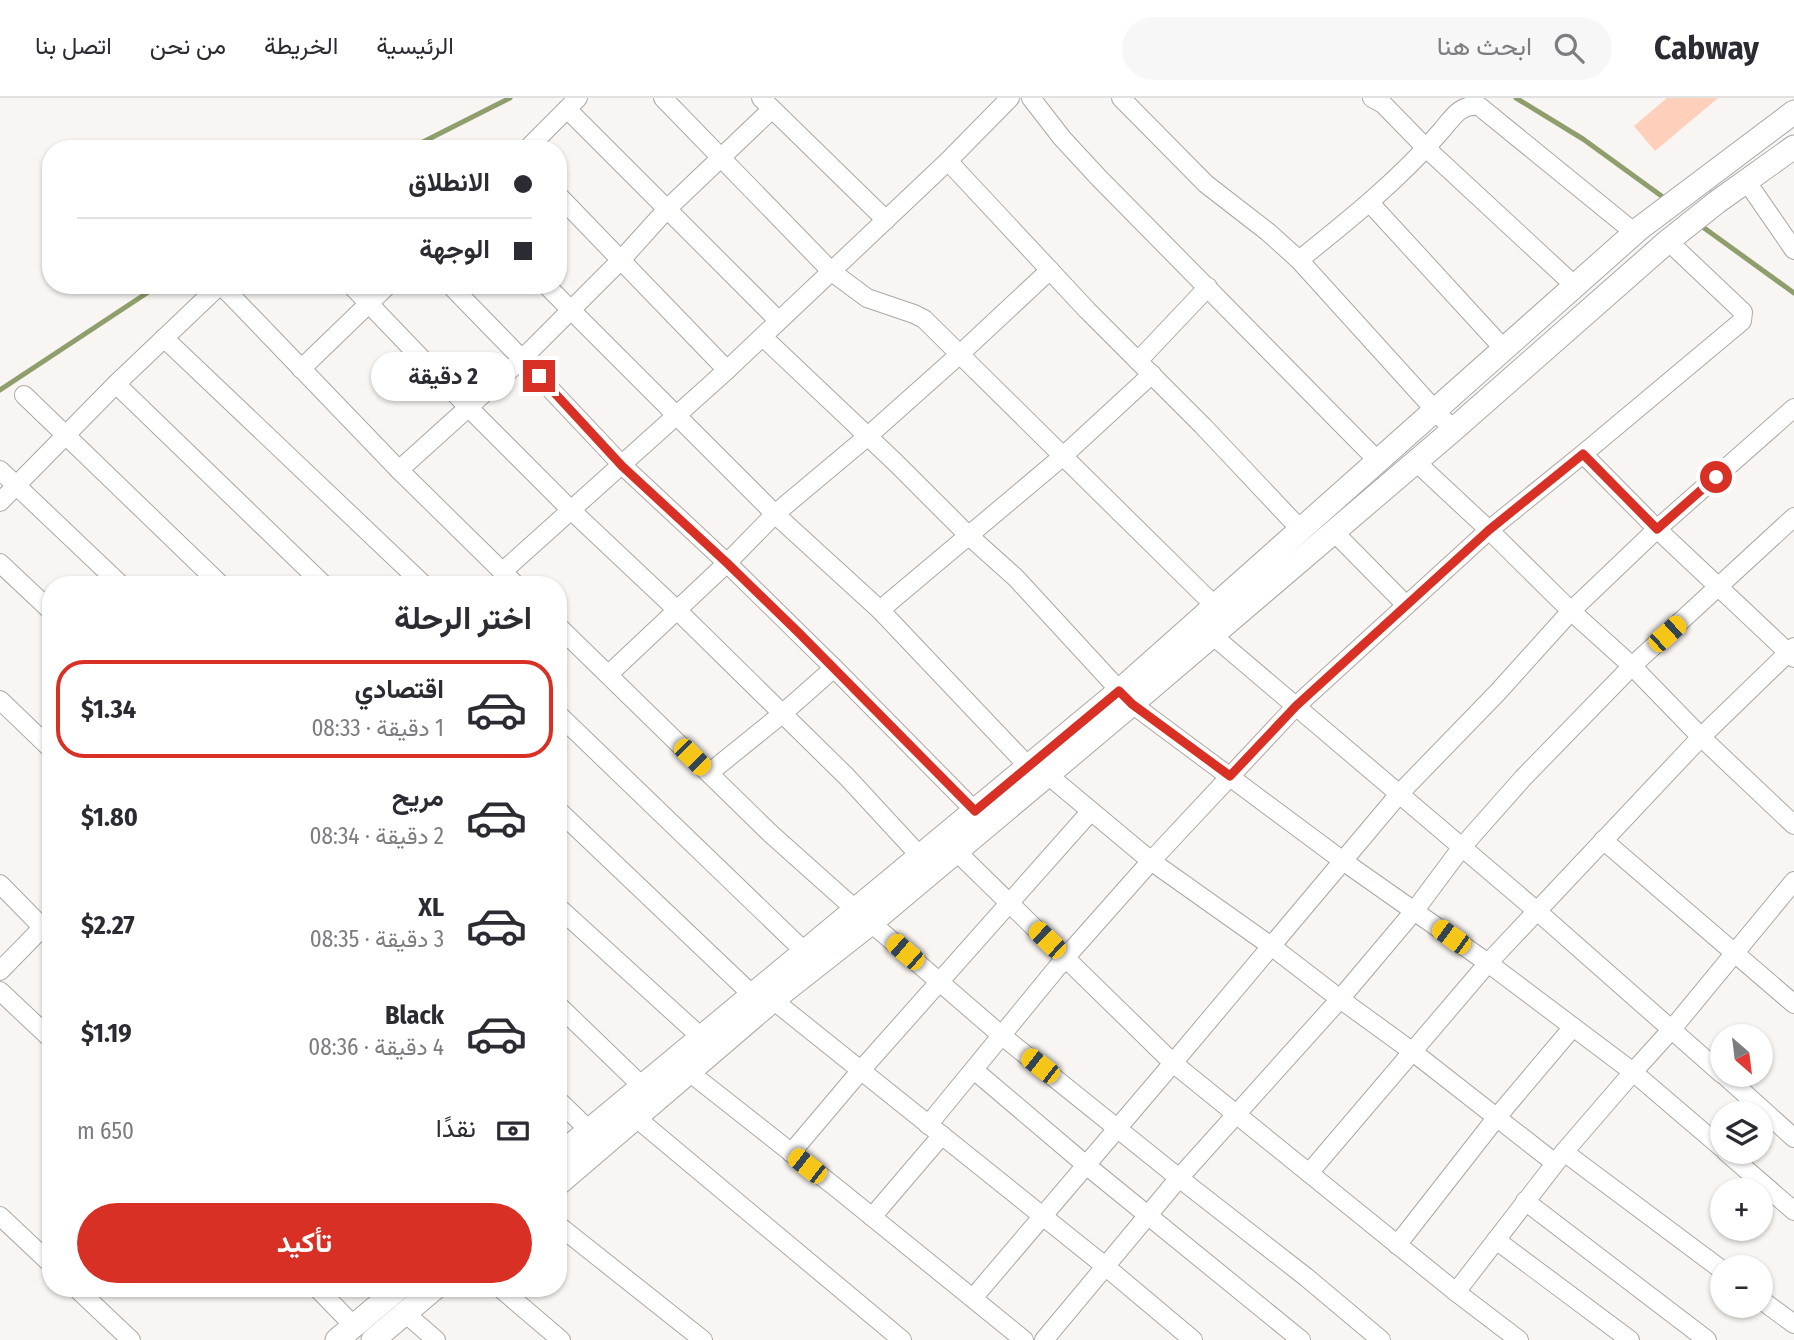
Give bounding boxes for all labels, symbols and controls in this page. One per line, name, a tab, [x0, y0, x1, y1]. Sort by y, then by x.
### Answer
search box	[1122, 17, 1612, 80]
text: Cabway	[1654, 28, 1759, 68]
icon: search	[1550, 29, 1588, 67]
text: ابحث هنا	[1437, 31, 1532, 62]
text: اتصل بنا	[35, 32, 112, 60]
text: من نحن	[150, 32, 226, 60]
text: الخريطة	[264, 32, 338, 60]
text: الرئيسية	[376, 32, 454, 60]
text: الانطلاق	[408, 167, 490, 198]
text: الوجهة	[419, 234, 490, 265]
callout: 2 دقيقة	[371, 352, 514, 400]
route end	[523, 360, 555, 392]
text: 2 دقيقة	[408, 362, 478, 390]
route start	[1700, 461, 1732, 493]
text: اختر الرحلة	[394, 599, 532, 637]
car	[1645, 612, 1690, 656]
text: اقتصادي	[355, 674, 444, 705]
icon: car	[465, 678, 528, 741]
text: $1.34	[81, 694, 136, 725]
text: 1 دقيقة · 08:33	[311, 714, 444, 742]
car	[670, 735, 715, 779]
text: مريح	[392, 782, 444, 813]
icon: car	[465, 786, 528, 849]
text: $1.80	[81, 802, 138, 833]
text: 2 دقيقة · 08:34	[310, 822, 444, 850]
text: XL	[418, 892, 444, 923]
icon: car	[465, 894, 528, 957]
text: $2.27	[81, 910, 135, 941]
car	[1428, 916, 1475, 958]
car	[1025, 918, 1070, 962]
text: 3 دقيقة · 08:35	[310, 925, 444, 953]
car	[883, 930, 928, 974]
text: Black	[385, 1000, 444, 1031]
icon: car	[465, 1002, 528, 1065]
text: $1.19	[81, 1018, 132, 1049]
north arrow	[1710, 1024, 1773, 1087]
map controls	[1710, 1024, 1773, 1318]
text: 4 دقيقة · 08:36	[308, 1033, 444, 1061]
car	[1017, 1045, 1064, 1087]
button: layers	[1710, 1101, 1773, 1164]
icon: cash	[494, 1112, 532, 1150]
text: نقدًا	[436, 1113, 476, 1144]
text: 650 m	[77, 1117, 134, 1145]
car	[784, 1145, 831, 1187]
button: +	[1710, 1178, 1773, 1241]
button: تأكيد	[77, 1203, 532, 1283]
button: −	[1710, 1255, 1773, 1318]

